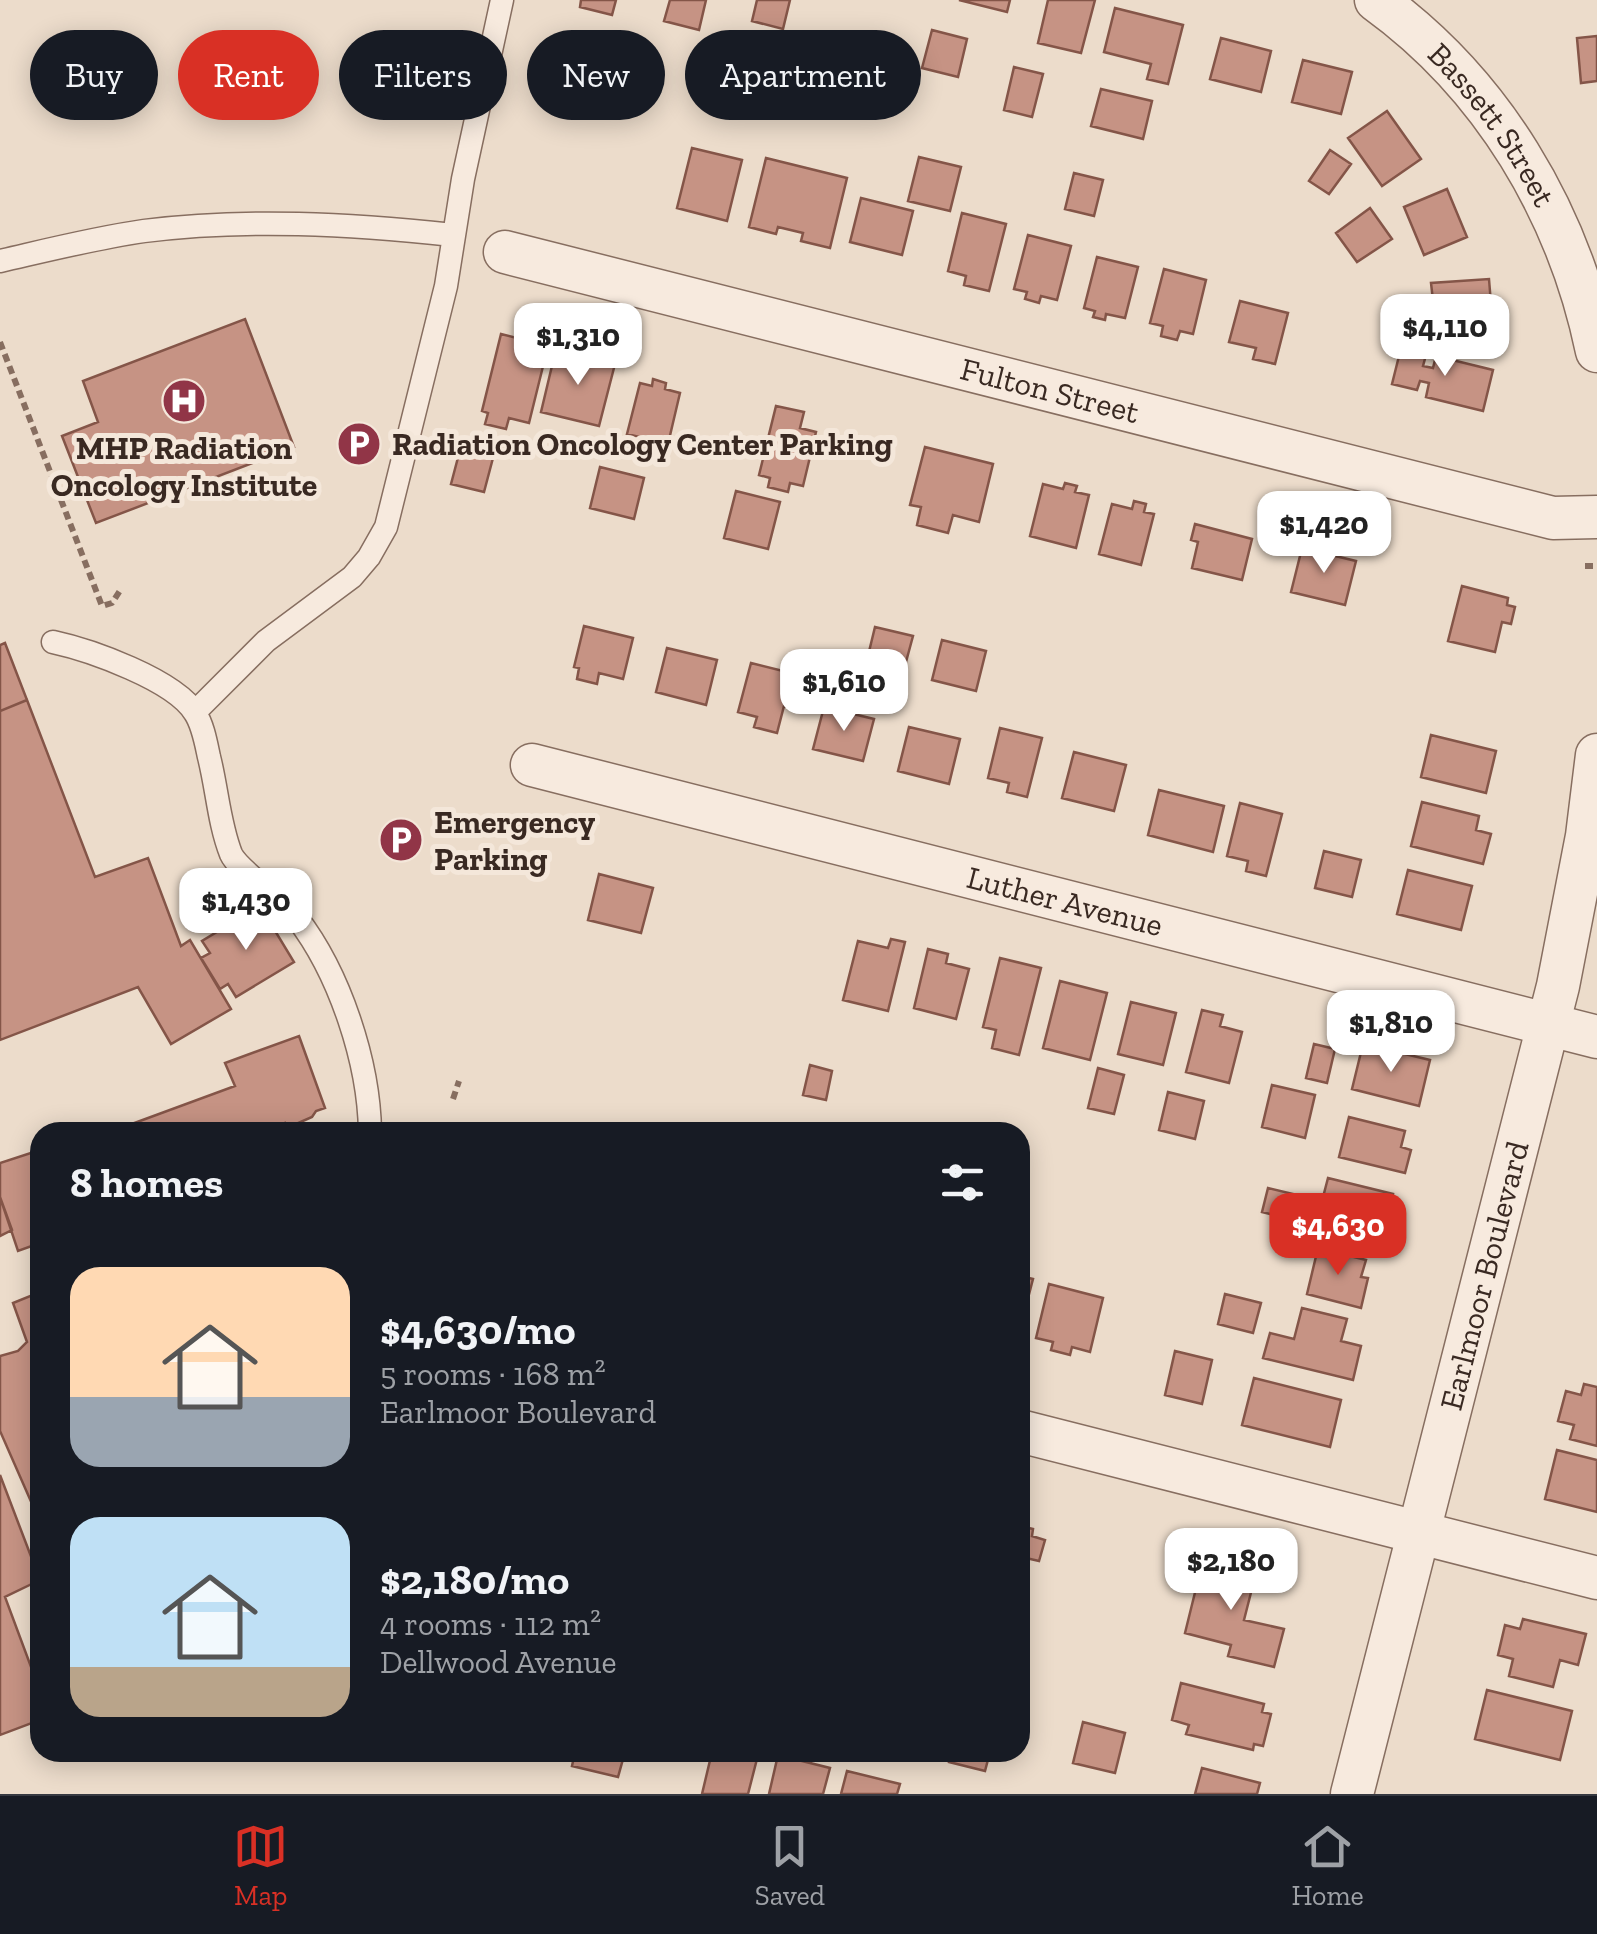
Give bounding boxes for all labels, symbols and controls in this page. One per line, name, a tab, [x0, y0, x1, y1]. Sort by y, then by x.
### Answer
chip: Buy	[30, 30, 158, 120]
chip: Rent	[178, 30, 319, 120]
chip: Filters	[339, 30, 507, 120]
chip: New	[527, 30, 665, 120]
chip: Apartment	[685, 30, 921, 120]
street label: Bassett Street	[1420, 35, 1564, 213]
pin: $4,110	[1364, 294, 1526, 379]
pin: $1,310	[497, 303, 659, 388]
text: $4,110	[1402, 307, 1488, 345]
text: $1,310	[536, 316, 620, 354]
street label: Fulton Street	[957, 349, 1143, 431]
hospital icon: MHP Radiation Oncology Institute	[161, 378, 207, 424]
parking icon: Radiation Oncology Center Parking	[336, 421, 382, 467]
place label: Radiation Oncology Center Parking	[392, 425, 893, 463]
place label: MHP Radiation Oncology Institute	[51, 429, 317, 504]
pin: $1,420	[1243, 491, 1405, 576]
text: $1,420	[1279, 504, 1369, 542]
pin: $1,610	[763, 649, 925, 734]
text: $1,610	[802, 662, 886, 700]
place label: Emergency Parking	[434, 803, 595, 878]
parking icon: Emergency Parking	[378, 817, 424, 863]
street label: Luther Avenue	[963, 858, 1167, 944]
pin: $1,430	[165, 868, 327, 953]
text: $1,430	[201, 881, 291, 919]
pin: $1,810	[1310, 990, 1472, 1075]
text: $1,810	[1349, 1003, 1433, 1041]
street label: Earlmoor Boulevard	[1432, 1137, 1537, 1414]
icon: filters	[935, 1155, 990, 1210]
text: 8 homes	[70, 1157, 223, 1208]
pin: $4,630	[1257, 1193, 1419, 1278]
text: $4,630	[1291, 1206, 1385, 1244]
text: $4,630/mo	[380, 1304, 575, 1355]
icon: home	[150, 1307, 270, 1427]
text: 5 rooms · 168 m²	[380, 1355, 606, 1393]
text: Earlmoor Boulevard	[380, 1393, 656, 1431]
pin: $2,180	[1150, 1528, 1312, 1613]
text: $2,180	[1187, 1541, 1275, 1579]
text: $2,180/mo	[380, 1554, 569, 1605]
icon: home	[150, 1557, 270, 1677]
text: 4 rooms · 112 m²	[380, 1605, 601, 1643]
text: Dellwood Avenue	[380, 1643, 617, 1681]
tab: Map	[233, 1819, 288, 1912]
tab: Saved	[755, 1819, 825, 1912]
tab: Home	[1292, 1819, 1364, 1912]

